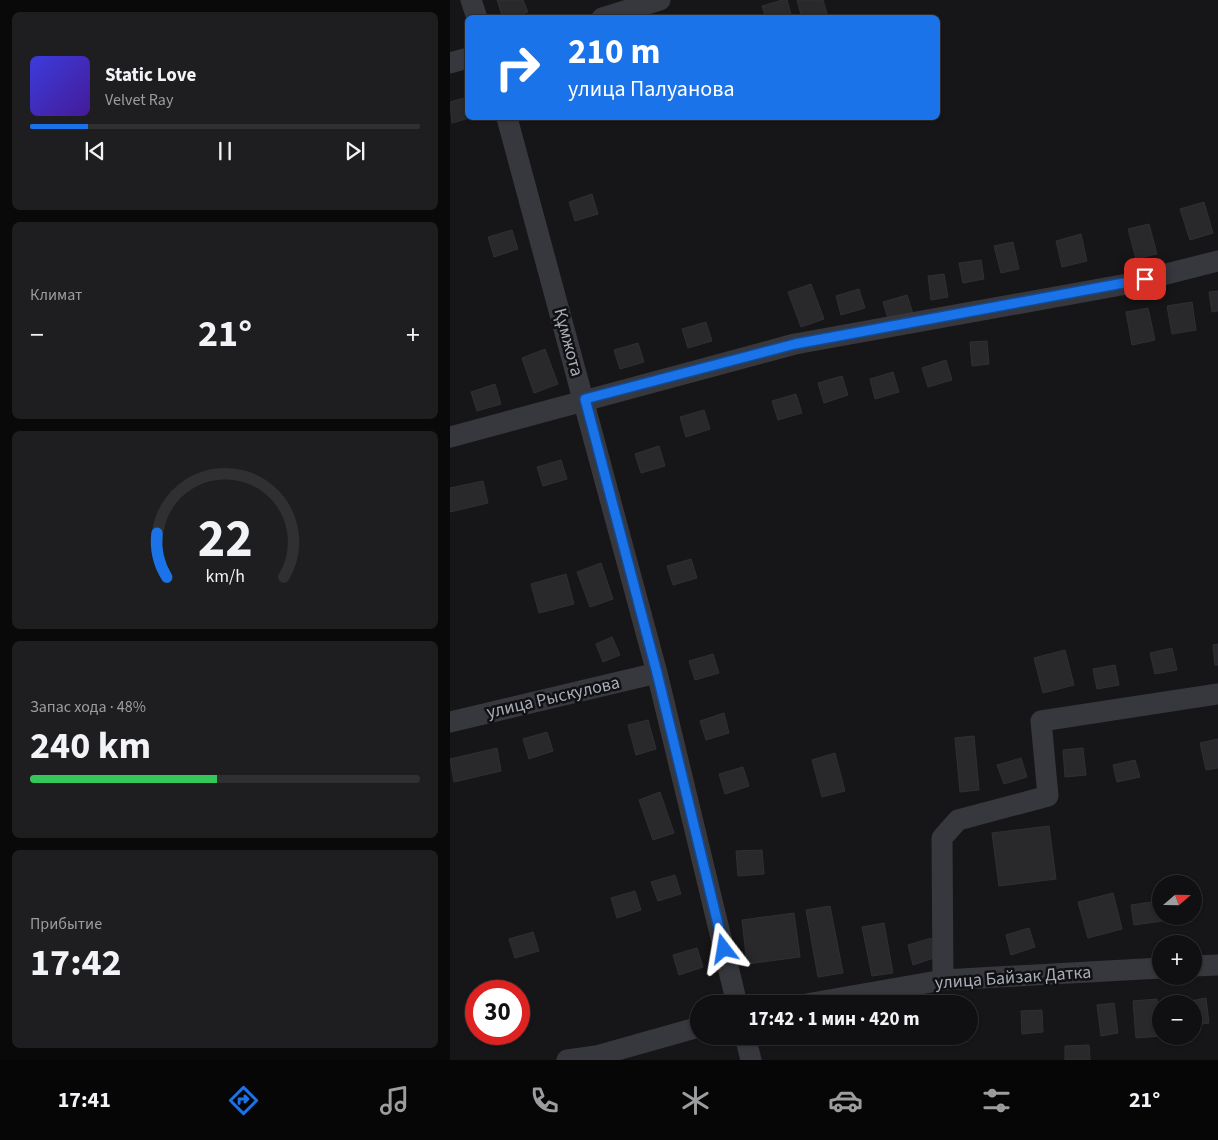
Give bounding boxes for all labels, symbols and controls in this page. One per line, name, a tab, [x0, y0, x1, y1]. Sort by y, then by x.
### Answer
text: 210 m	[568, 27, 660, 77]
icon: right	[485, 35, 550, 100]
text: Static Love	[105, 62, 196, 89]
text: улица Палуанова	[568, 73, 735, 105]
text: Velvet Ray	[105, 89, 173, 111]
icon: previous	[81, 137, 109, 165]
icon: pause	[211, 137, 239, 165]
icon: next	[341, 137, 369, 165]
pin	[1124, 258, 1166, 300]
icon: arrive	[1131, 265, 1159, 293]
text: Климат	[30, 284, 82, 306]
street label: Құмжота	[547, 305, 590, 379]
text: 21°	[198, 307, 252, 361]
text: −	[30, 315, 44, 355]
text: +	[406, 315, 420, 355]
text: 22	[198, 503, 252, 577]
text: km/h	[205, 564, 245, 589]
street label: улица Рыскулова	[484, 670, 622, 725]
text: Запас хода · 48%	[30, 696, 146, 718]
text: 240 km	[30, 719, 151, 773]
north arrow	[1152, 875, 1202, 925]
map controls	[1152, 875, 1202, 1045]
text: Прибытие	[30, 913, 102, 935]
position arrow	[697, 922, 749, 974]
button: +	[1152, 935, 1202, 985]
text: 17:42	[30, 936, 122, 990]
street label: улица Байзак Датка	[934, 960, 1092, 995]
speed limit sign: 30	[465, 980, 530, 1045]
button: −	[1152, 995, 1202, 1045]
text: 17:42 · 1 мин · 420 m	[748, 1006, 920, 1033]
icon: directions	[226, 1083, 261, 1118]
icon: music	[377, 1083, 412, 1118]
icon: phone	[527, 1083, 562, 1118]
icon: climate	[678, 1083, 713, 1118]
icon: car	[828, 1083, 863, 1118]
icon: filters	[979, 1083, 1014, 1118]
text: 17:41	[58, 1084, 111, 1116]
text: 21°	[1129, 1084, 1160, 1116]

